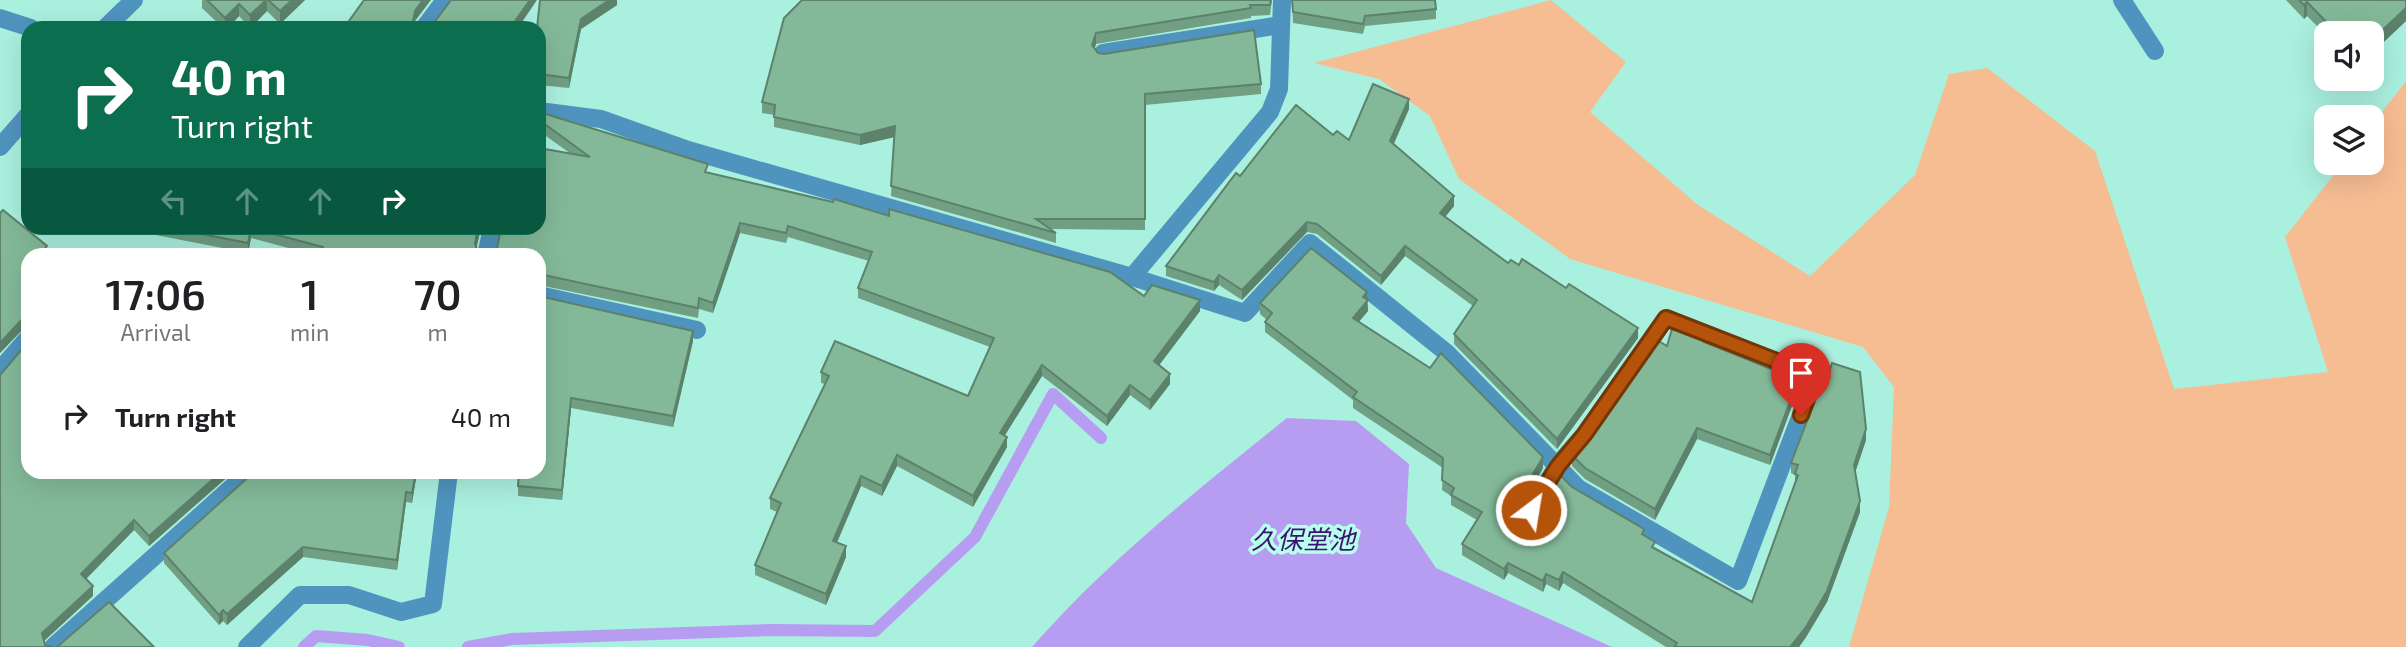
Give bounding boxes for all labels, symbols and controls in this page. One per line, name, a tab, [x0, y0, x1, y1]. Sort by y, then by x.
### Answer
map controls	[2314, 21, 2384, 175]
button: sound	[2314, 21, 2384, 91]
text: 40 m	[171, 46, 287, 105]
icon: right	[56, 49, 147, 140]
button: layers	[2314, 105, 2384, 175]
text: Turn right	[171, 106, 313, 144]
icon: left	[155, 182, 193, 220]
icon: ahead	[228, 182, 266, 220]
icon: ahead	[301, 182, 339, 220]
icon: right	[374, 182, 412, 220]
text: 17:06	[105, 268, 206, 318]
text: 1	[301, 268, 318, 318]
text: 70	[414, 268, 462, 318]
text: Arrival	[121, 318, 191, 346]
text: min	[290, 318, 329, 346]
text: m	[428, 318, 448, 346]
pin	[1771, 343, 1831, 415]
icon: arrive	[1782, 354, 1820, 392]
icon: right	[56, 397, 94, 435]
text: Turn right	[115, 401, 236, 432]
text: 40 m	[451, 401, 511, 432]
position arrow	[1494, 473, 1568, 547]
water label: 久保堂池	[1251, 523, 1358, 554]

